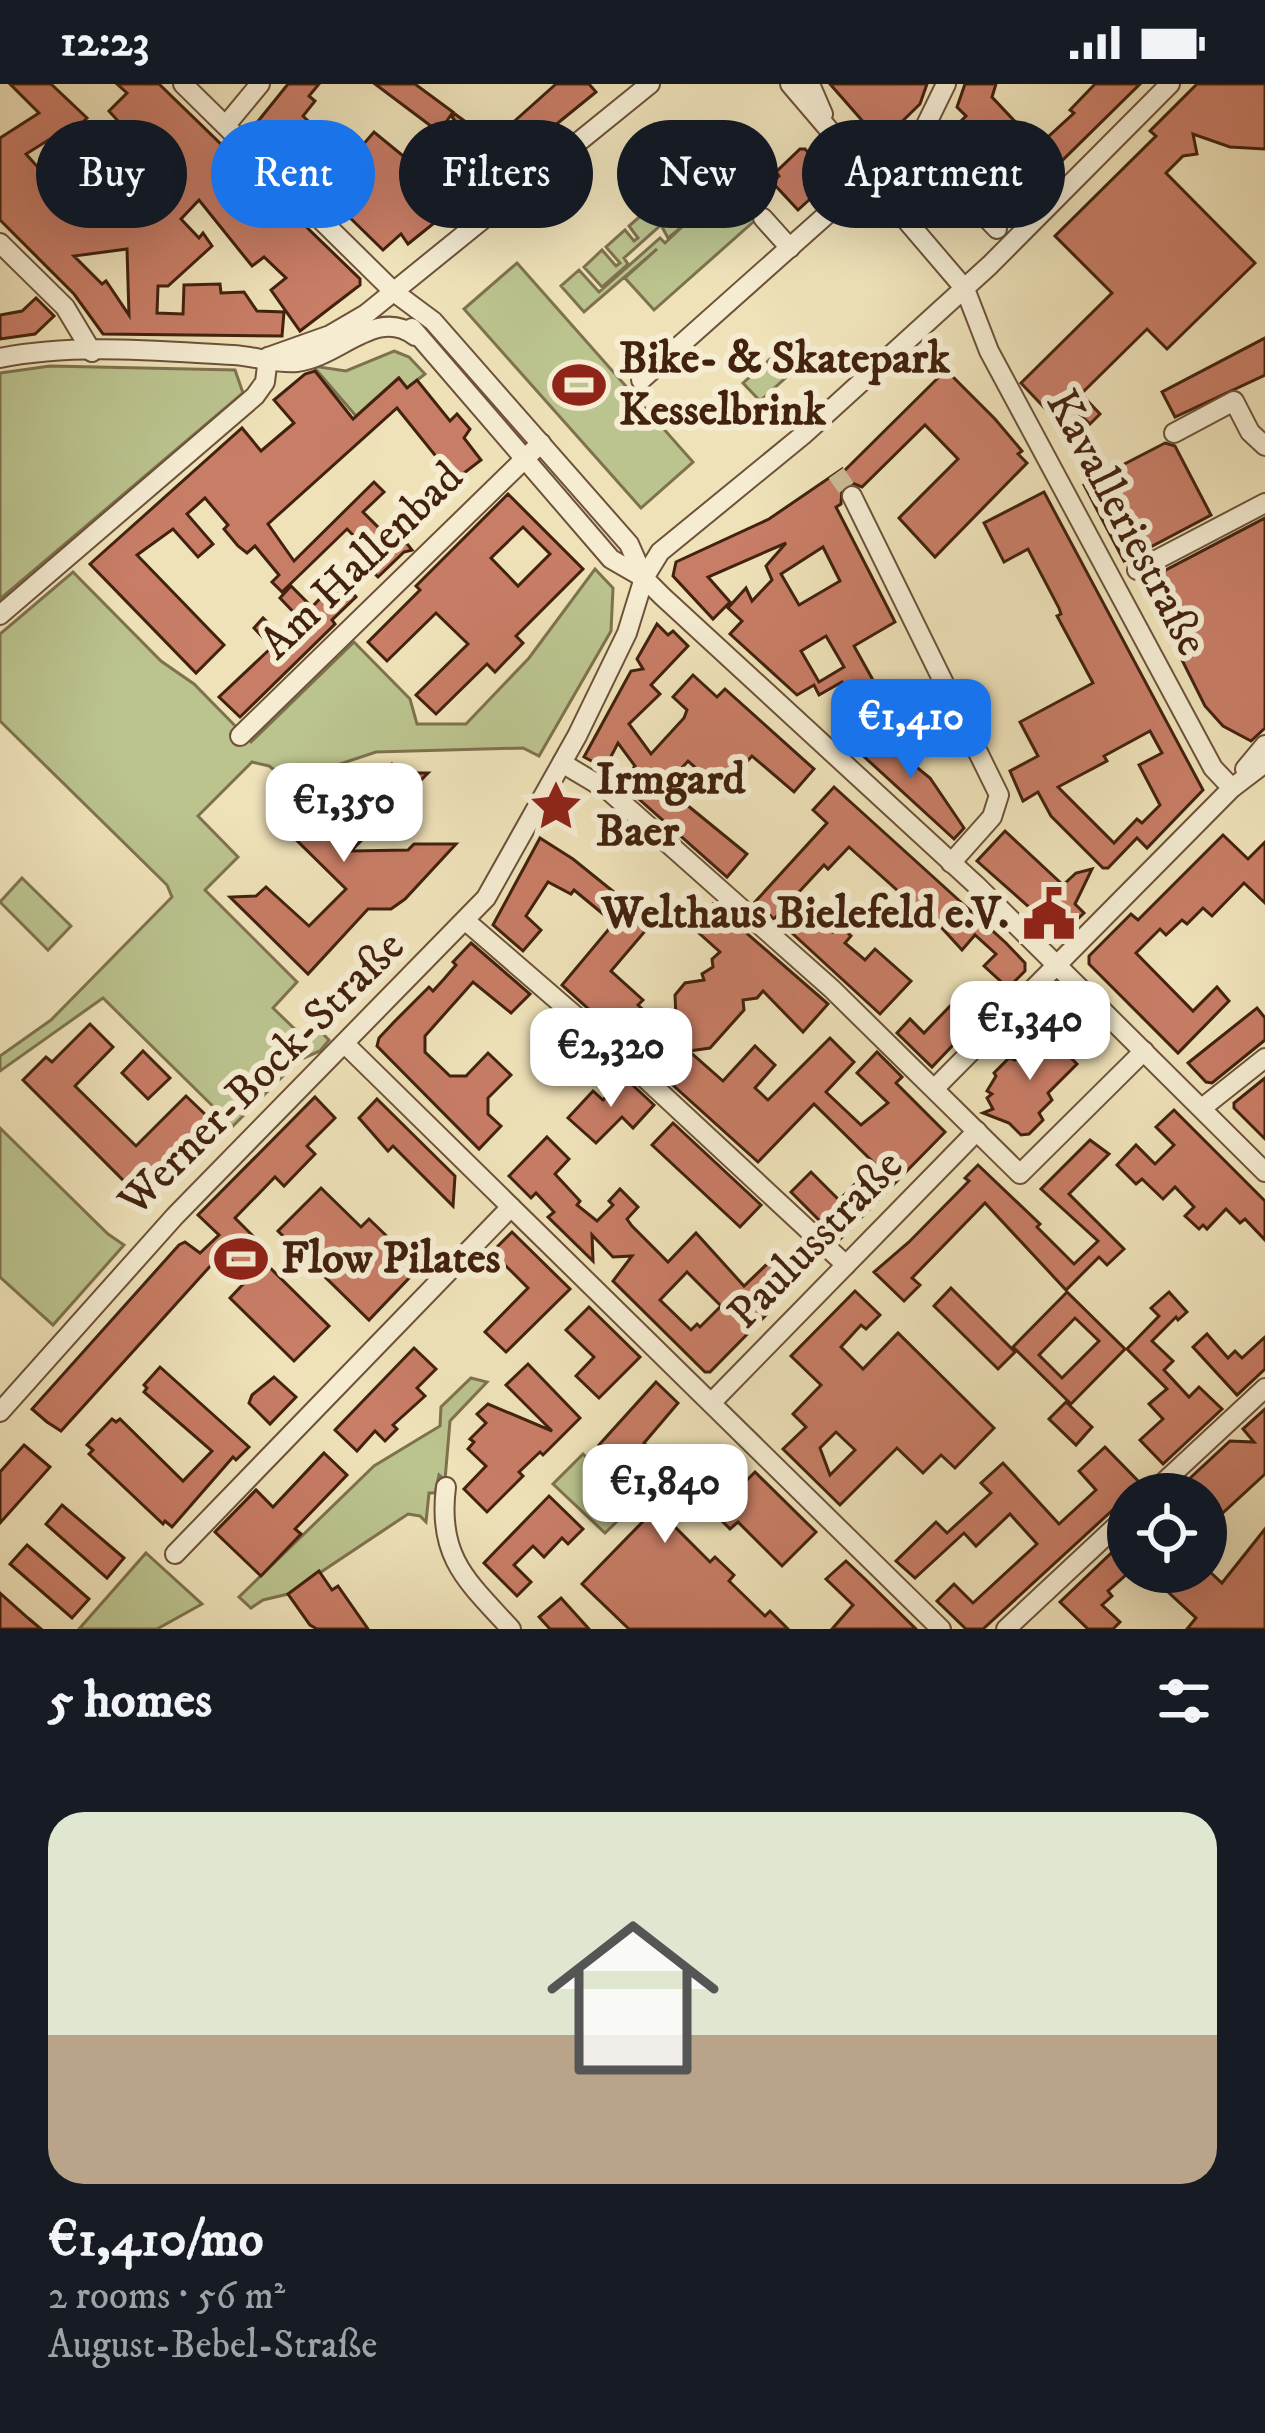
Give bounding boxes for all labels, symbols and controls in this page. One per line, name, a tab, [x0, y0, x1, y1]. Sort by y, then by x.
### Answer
text: 12:23	[60, 14, 149, 70]
chip: Buy	[36, 120, 187, 228]
chip: Rent	[211, 120, 375, 228]
chip: Filters	[399, 120, 593, 228]
chip: New	[617, 120, 778, 228]
chip: Apartment	[802, 120, 1065, 228]
place label: Bike- & Skatepark Kesselbrink	[619, 331, 951, 439]
sports icon: Bike- & Skatepark Kesselbrink	[550, 356, 608, 414]
street label: Kavalleriestraße	[1032, 380, 1220, 666]
street label: Am Hallenbad	[249, 450, 476, 672]
pin: €1,410	[813, 679, 1009, 781]
text: €1,410	[858, 693, 964, 742]
place label: Irmgard Baer	[596, 752, 747, 860]
pin: €1,350	[246, 763, 442, 865]
text: €1,350	[293, 777, 395, 826]
place icon: Irmgard Baer	[527, 777, 585, 835]
public building icon: Welthaus Bielefeld e.V.	[1020, 885, 1078, 943]
place label: Welthaus Bielefeld e.V.	[601, 886, 1009, 942]
street label: Werner-Bock-Straße	[107, 919, 417, 1229]
pin: €1,340	[932, 981, 1128, 1083]
text: €1,340	[977, 995, 1083, 1044]
pin: €2,320	[513, 1008, 709, 1110]
text: €2,320	[557, 1022, 665, 1071]
street label: Paulusstraße	[717, 1138, 915, 1342]
sports icon: Flow Pilates	[212, 1230, 270, 1288]
place label: Flow Pilates	[281, 1231, 501, 1287]
pin: €1,840	[567, 1444, 763, 1546]
text: €1,840	[610, 1458, 720, 1507]
map controls	[1107, 1473, 1227, 1593]
button: locate	[1107, 1473, 1227, 1593]
icon: filters	[1151, 1668, 1217, 1734]
text: 5 homes	[48, 1669, 212, 1733]
icon: home	[525, 1890, 741, 2106]
text: €1,410/mo	[48, 2208, 264, 2272]
text: 2 rooms · 56 m²	[48, 2272, 285, 2321]
text: August-Bebel-Straße	[48, 2321, 377, 2370]

